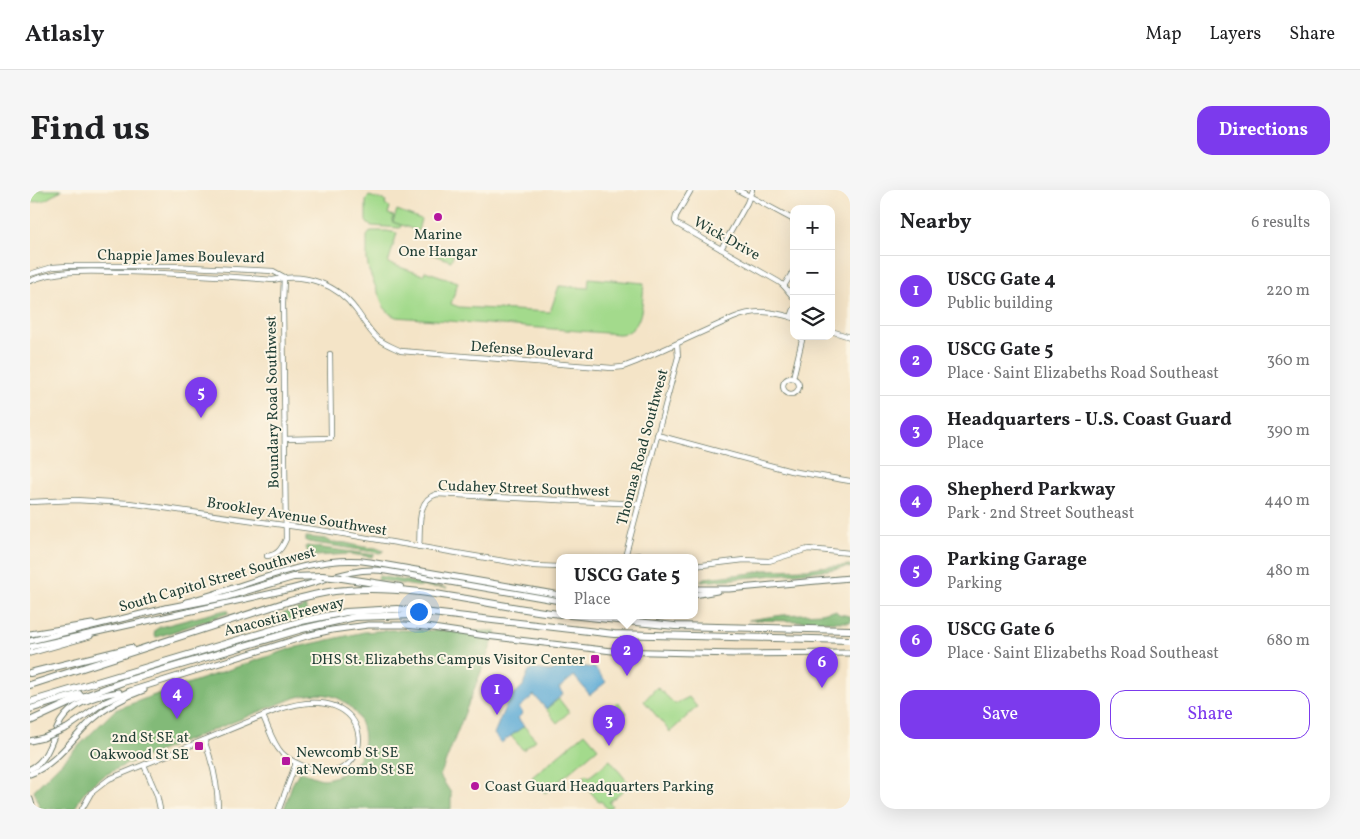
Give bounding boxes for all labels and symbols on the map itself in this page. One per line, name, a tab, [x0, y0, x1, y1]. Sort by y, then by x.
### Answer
marker: Marine One Hangar	[432, 211, 444, 223]
street label: Wick Drive	[689, 212, 763, 266]
place label: Marine One Hangar	[398, 225, 478, 263]
street label: Chappie James Boulevard	[97, 246, 265, 269]
street label: Boundary Road Southwest	[261, 315, 286, 489]
street label: Defense Boulevard	[470, 337, 594, 366]
street label: Thomas Road Southwest	[612, 367, 674, 528]
pin: 5	[185, 377, 217, 418]
street label: Cudahey Street Southwest	[438, 476, 610, 503]
street label: Brookley Avenue Southwest	[205, 493, 388, 542]
street label: South Capitol Street Southwest	[117, 542, 318, 619]
street label: Anacostia Freeway	[222, 592, 347, 643]
your location	[406, 599, 432, 625]
pin: 2	[611, 635, 643, 676]
pin: 6	[806, 647, 838, 688]
place label: DHS St. Elizabeths Campus Visitor Center	[311, 650, 585, 671]
marker: DHS St. Elizabeths Campus Visitor Center	[589, 653, 601, 665]
pin: 1	[481, 674, 513, 715]
pin: 4	[161, 678, 193, 719]
pin: 3	[593, 705, 625, 746]
place label: 2nd St SE at Oakwood St SE	[90, 728, 189, 766]
marker: 2nd St SE at Oakwood St SE	[193, 740, 205, 752]
place label: Newcomb St SE at Newcomb St SE	[296, 743, 414, 781]
marker: Newcomb St SE at Newcomb St SE	[280, 755, 292, 767]
place label: Coast Guard Headquarters Parking	[485, 777, 714, 798]
marker: Coast Guard Headquarters Parking	[469, 780, 481, 792]

